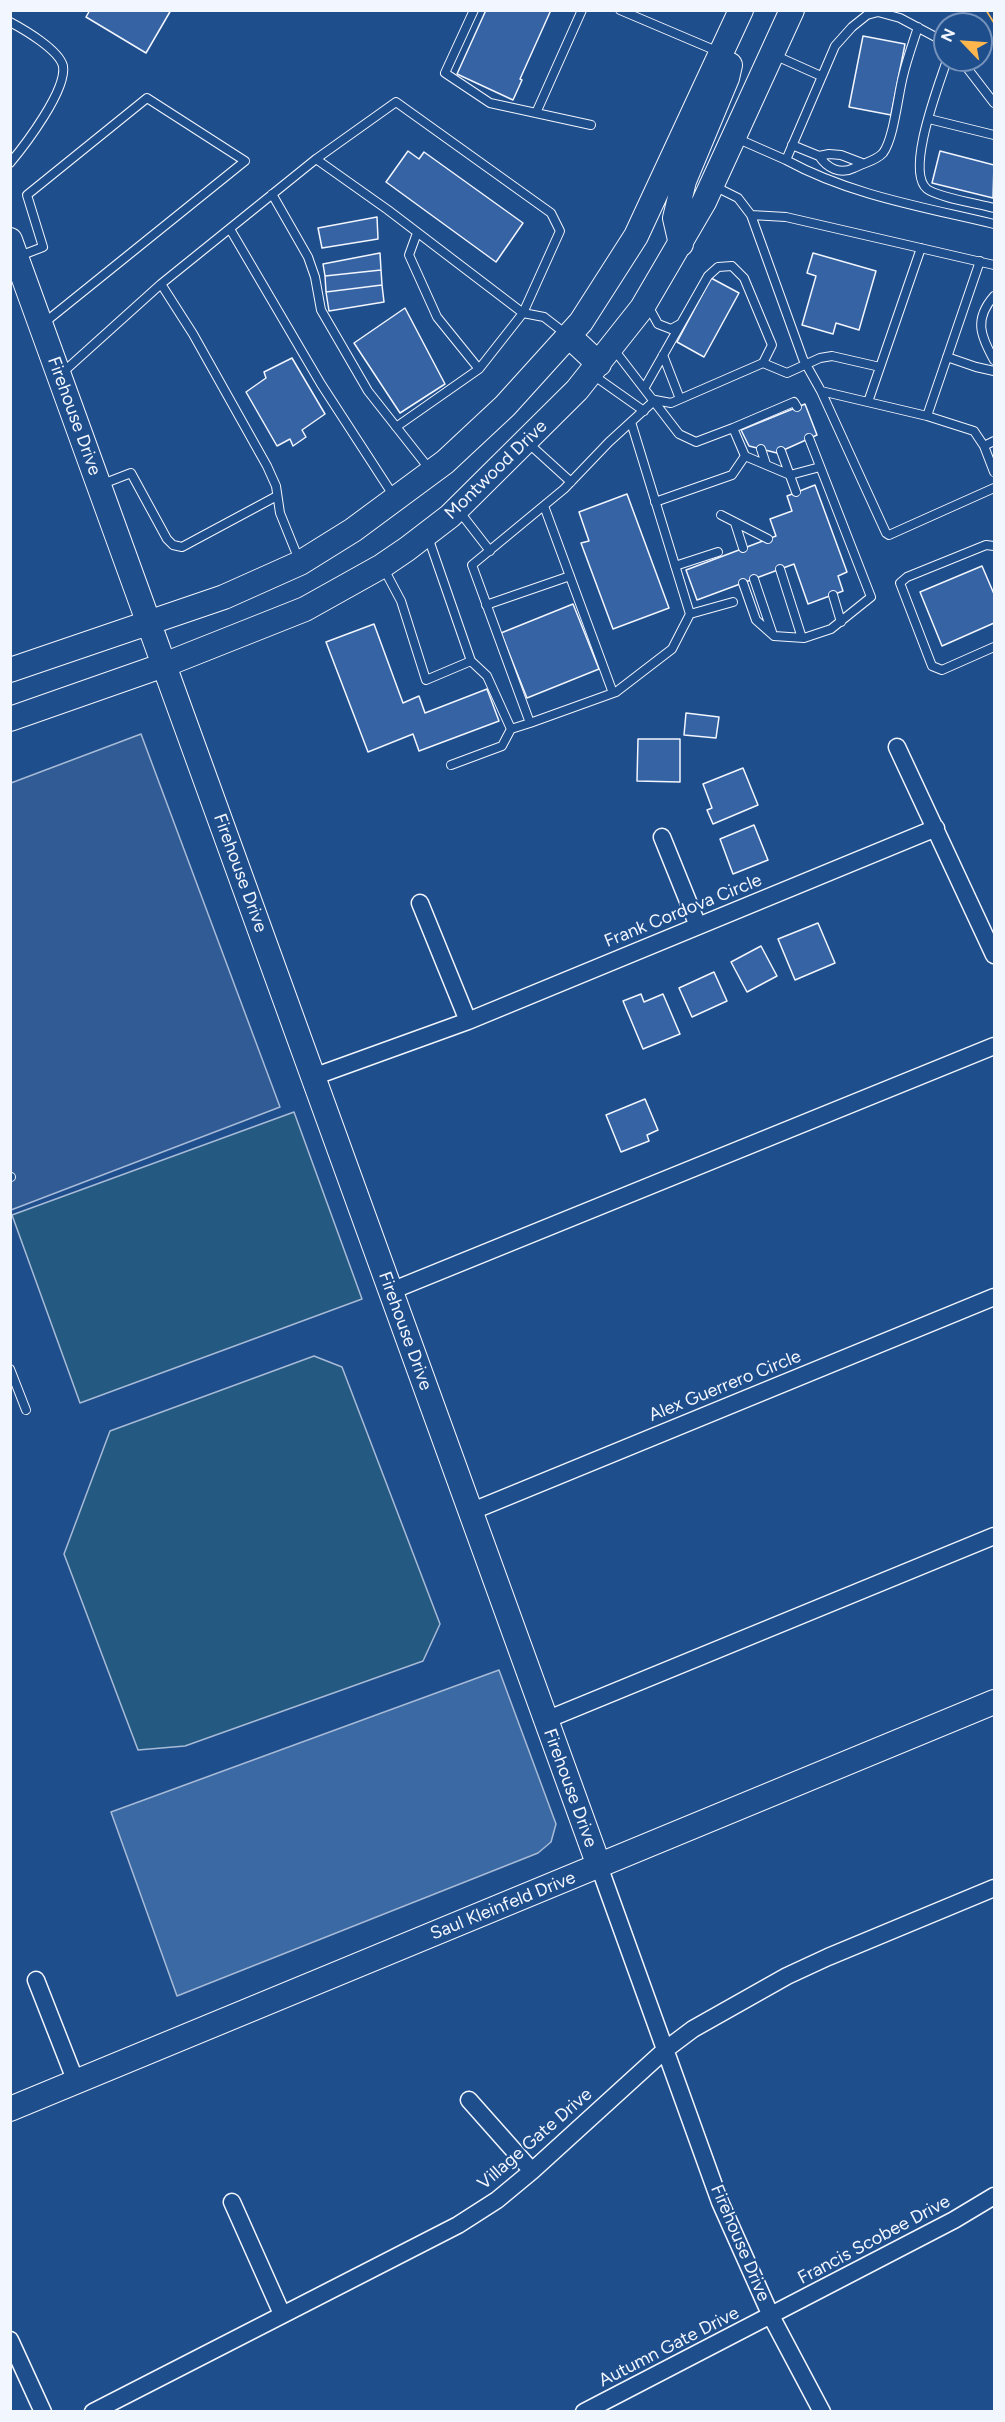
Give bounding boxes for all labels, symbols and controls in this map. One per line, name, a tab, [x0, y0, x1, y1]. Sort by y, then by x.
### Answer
north arrow	[933, 12, 993, 72]
text: N	[937, 25, 959, 45]
street label: Firehouse Drive	[43, 354, 105, 478]
street label: Montwood Drive	[440, 416, 552, 524]
street label: Firehouse Drive	[209, 811, 271, 935]
street label: Frank Cordova Circle	[601, 870, 765, 952]
street label: Firehouse Drive	[374, 1269, 436, 1393]
street label: Alex Guerrero Circle	[646, 1346, 804, 1426]
street label: Firehouse Drive	[539, 1726, 601, 1850]
street label: Saul Kleinfeld Drive	[427, 1867, 579, 1945]
street label: Village Gate Drive	[474, 2084, 596, 2194]
street label: Firehouse Drive	[706, 2181, 774, 2305]
street label: Francis Scobee Drive	[794, 2191, 954, 2289]
street label: Autumn Gate Drive	[595, 2302, 743, 2392]

